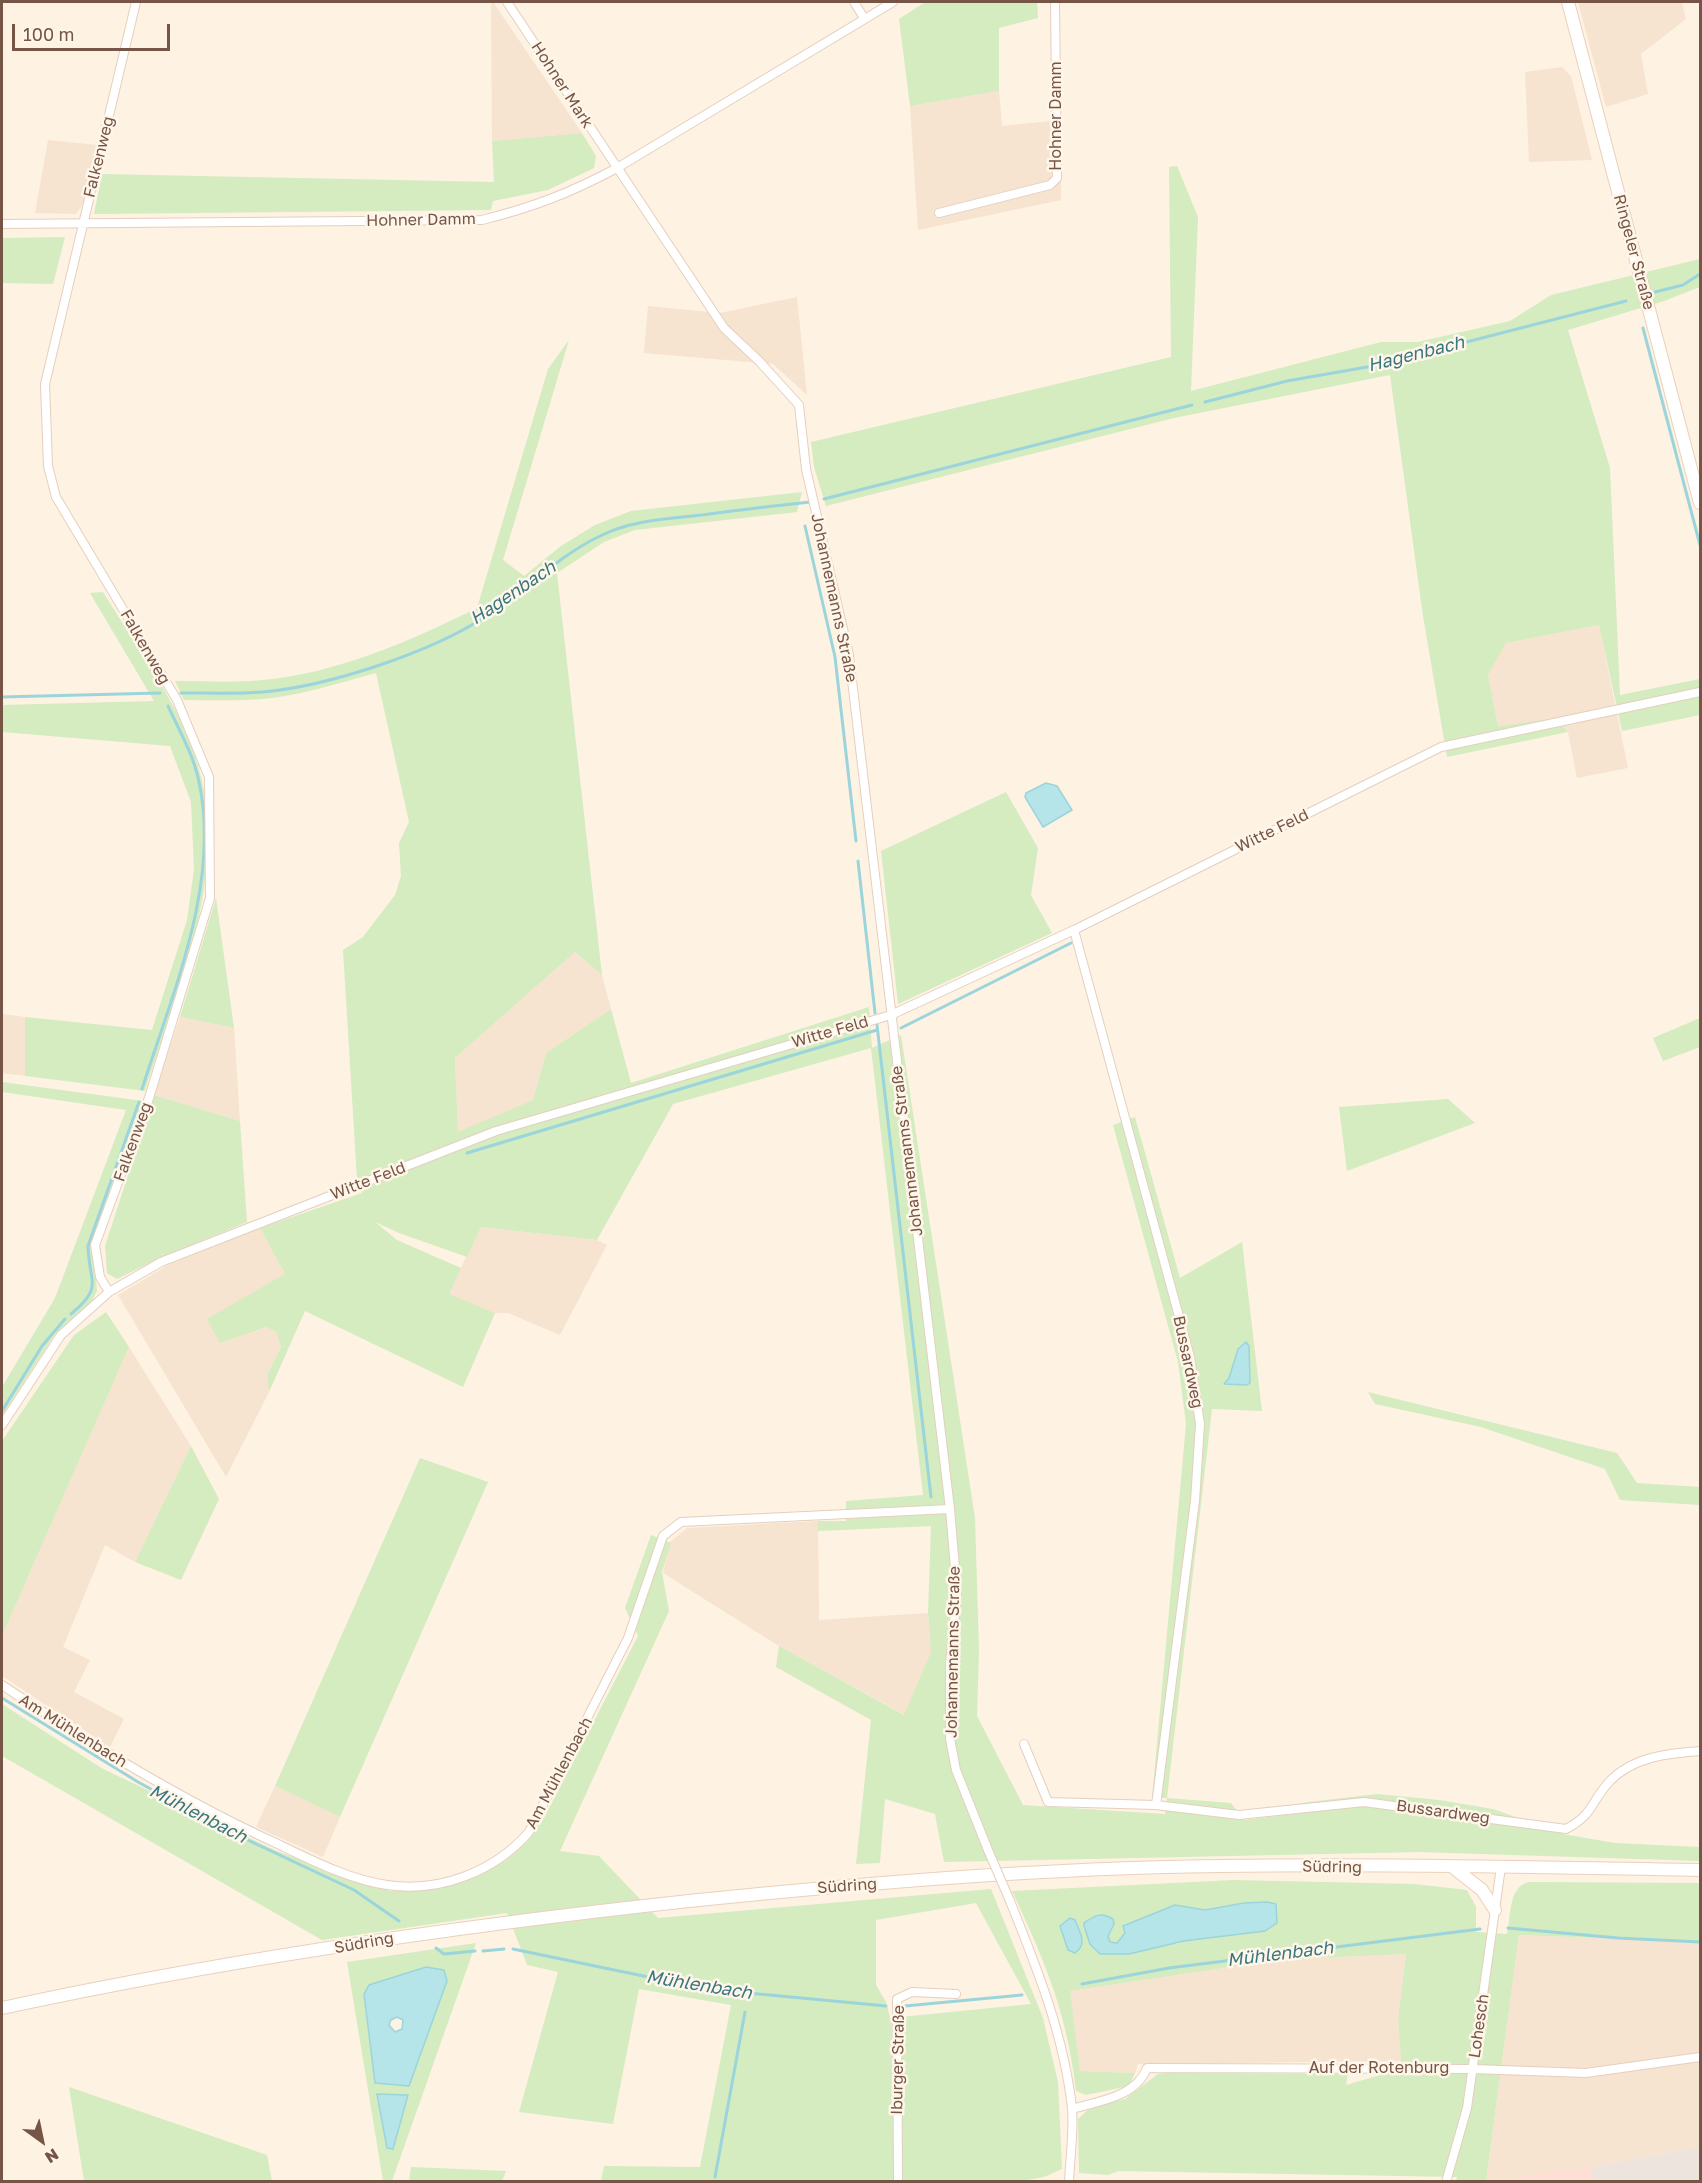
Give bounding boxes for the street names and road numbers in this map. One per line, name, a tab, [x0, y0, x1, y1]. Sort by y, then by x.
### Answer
street label: Hohner Mark	[527, 38, 597, 132]
street label: Hohner Damm	[1046, 61, 1066, 171]
street label: Falkenweg	[80, 114, 118, 200]
street label: Ringeler Straße	[1609, 192, 1659, 312]
street label: Hohner Damm	[366, 209, 476, 231]
street label: Johannemanns Straße	[807, 512, 861, 684]
street label: Falkenweg	[116, 606, 174, 688]
street label: Witte Feld	[1232, 805, 1312, 857]
street label: Witte Feld	[789, 1012, 871, 1052]
street label: Johannemanns Straße	[887, 1065, 927, 1237]
street label: Falkenweg	[110, 1100, 156, 1184]
street label: Witte Feld	[328, 1158, 408, 1204]
street label: Bussardweg	[1169, 1314, 1207, 1410]
street label: Johannemanns Straße	[942, 1566, 964, 1738]
street label: Am Mühlenbach	[15, 1690, 131, 1772]
street label: Am Mühlenbach	[521, 1714, 597, 1832]
street label: Bussardweg	[1395, 1796, 1491, 1828]
street label: Südring	[1302, 1857, 1362, 1877]
street label: Südring	[816, 1874, 878, 1898]
street label: Südring	[333, 1928, 395, 1958]
street label: Lohesch	[1465, 1993, 1493, 2059]
street label: Iburger Straße	[887, 2005, 909, 2115]
street label: Auf der Rotenburg	[1309, 2058, 1449, 2078]

